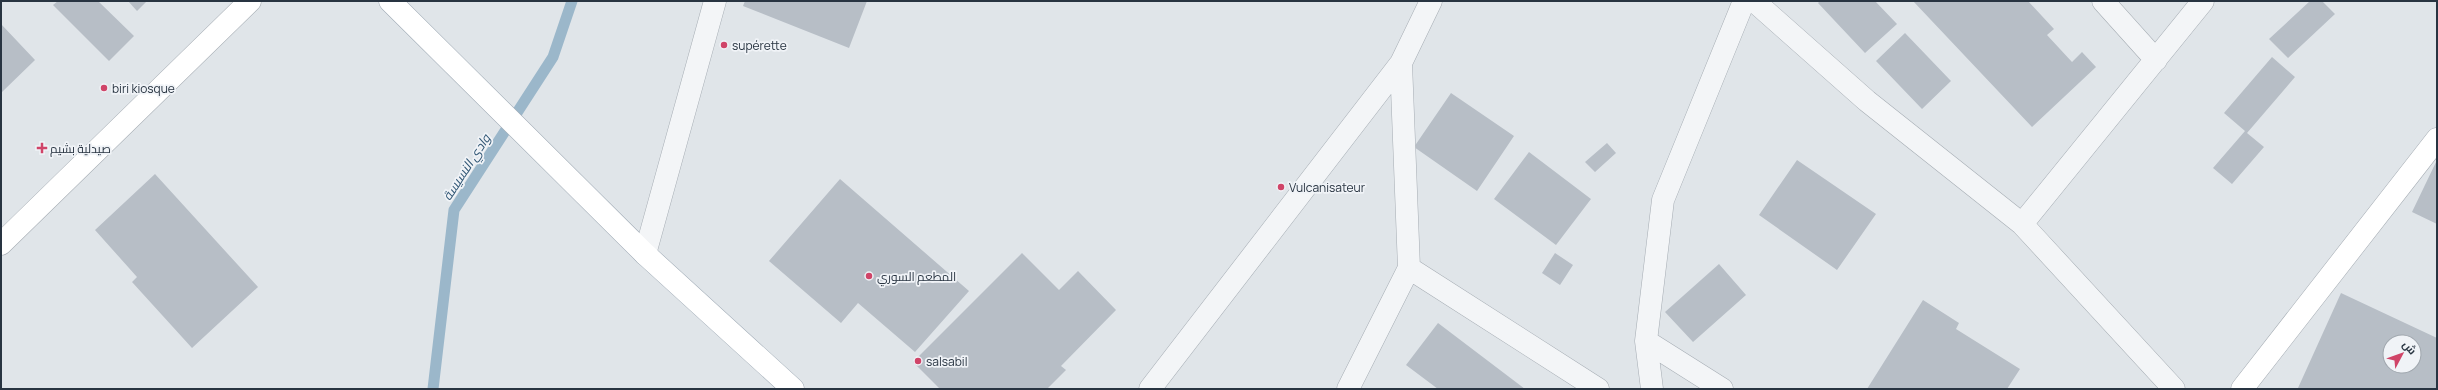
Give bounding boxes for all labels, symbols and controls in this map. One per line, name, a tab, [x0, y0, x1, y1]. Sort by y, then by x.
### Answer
place label: supérette	[732, 37, 787, 54]
marker: supérette	[719, 40, 729, 50]
place label: biri kiosque	[112, 80, 175, 97]
marker: biri kiosque	[99, 83, 109, 93]
water label: وادي النسيسة	[438, 130, 496, 205]
place label: صيدلية بشيم	[50, 140, 111, 157]
marker: صيدلية بشيم	[37, 143, 47, 153]
place label: Vulcanisateur	[1289, 179, 1366, 196]
marker: Vulcanisateur	[1276, 182, 1286, 192]
place label: المطعم السوري	[877, 268, 956, 287]
marker: المطعم السوري	[864, 271, 874, 281]
north arrow	[2382, 334, 2422, 374]
text: ش	[2400, 337, 2420, 357]
place label: salsabil	[926, 353, 967, 370]
marker: salsabil	[913, 356, 923, 366]

